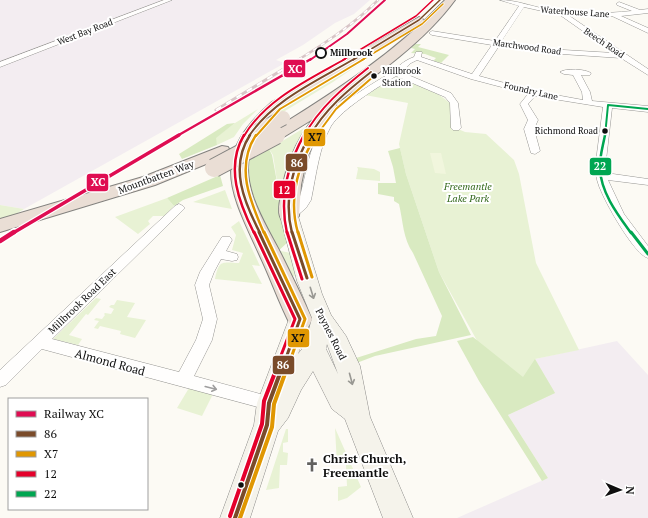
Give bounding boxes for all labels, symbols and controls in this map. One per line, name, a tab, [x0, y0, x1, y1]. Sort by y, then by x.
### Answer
street label: Waterhouse Lane	[540, 4, 610, 20]
street label: West Bay Road	[55, 16, 115, 48]
street label: Beech Road	[581, 25, 627, 61]
street label: Marchwood Road	[492, 36, 562, 58]
marker: Millbrook	[315, 47, 327, 59]
place label: Millbrook	[330, 47, 373, 59]
line badge: XC	[283, 59, 306, 78]
text: XC	[288, 62, 302, 76]
place label: Millbrook Station	[382, 65, 421, 89]
marker: Millbrook Station	[369, 71, 379, 81]
street label: Foundry Lane	[503, 79, 560, 103]
place label: Richmond Road	[535, 125, 598, 137]
marker: Richmond Road	[600, 126, 610, 136]
line badge: X7	[303, 128, 326, 147]
text: X7	[308, 130, 322, 144]
line badge: 86	[285, 153, 308, 172]
text: 86	[291, 156, 303, 170]
street label: Mountbatten Way	[116, 157, 197, 197]
line badge: 22	[589, 157, 612, 176]
text: 22	[594, 159, 606, 173]
line badge: XC	[86, 173, 109, 192]
text: XC	[91, 175, 105, 189]
line badge: 12	[273, 180, 296, 199]
park label: Freemantle Lake Park	[443, 180, 492, 205]
text: 12	[278, 183, 290, 197]
street label: Millbrook Road East	[45, 265, 119, 337]
one-way arrow	[309, 286, 316, 299]
street label: Paynes Road	[312, 306, 350, 362]
line badge: X7	[287, 328, 310, 348]
text: X7	[291, 331, 305, 345]
street label: Almond Road	[73, 345, 147, 379]
line badge: 86	[272, 355, 295, 375]
text: 86	[277, 358, 289, 372]
one-way arrow	[348, 372, 355, 385]
one-way arrow	[204, 385, 217, 392]
legend	[8, 398, 148, 510]
text: Railway XC	[44, 406, 104, 421]
text: 86	[44, 426, 57, 441]
text: X7	[44, 446, 58, 461]
place label: Christ Church, Freemantle	[323, 451, 406, 480]
church icon: Christ Church, Freemantle	[304, 457, 320, 473]
text: 12	[44, 466, 57, 481]
north arrow	[600, 470, 640, 510]
unlabelled marker	[236, 480, 246, 490]
text: 22	[44, 486, 57, 501]
text: N	[623, 486, 637, 495]

